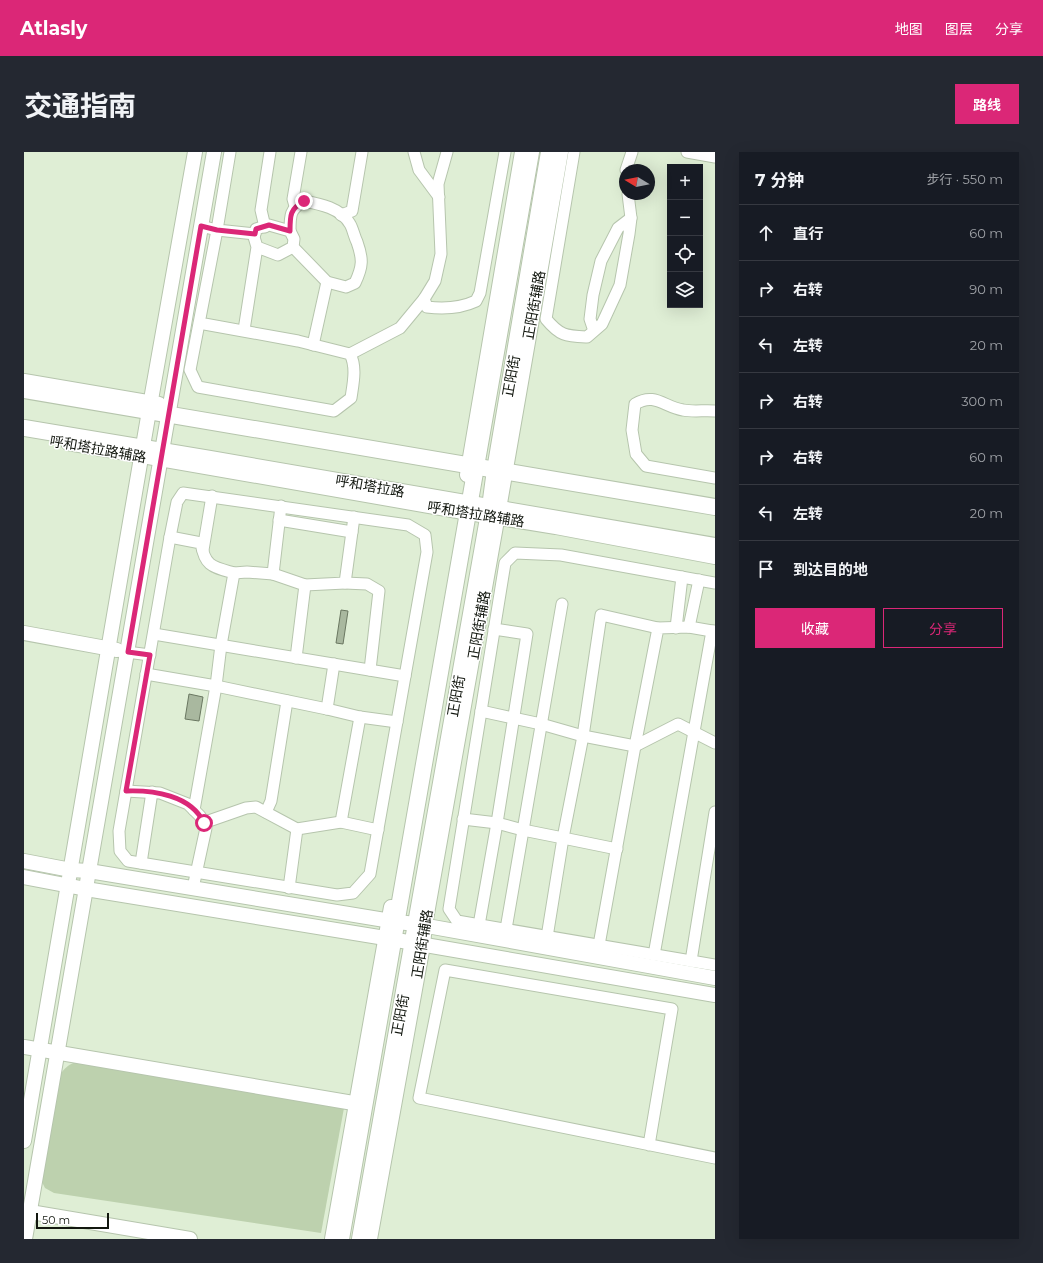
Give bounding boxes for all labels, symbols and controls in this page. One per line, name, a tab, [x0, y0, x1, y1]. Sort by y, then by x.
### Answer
text: Atlasly	[20, 17, 87, 40]
text: 地图	[895, 20, 923, 38]
text: 图层	[945, 20, 973, 38]
text: 分享	[995, 20, 1023, 38]
button: 路线	[955, 84, 1019, 124]
text: 交通指南	[24, 89, 136, 123]
north arrow	[619, 164, 655, 200]
map controls	[667, 164, 703, 308]
button: +	[667, 164, 703, 200]
text: 7 分钟	[755, 170, 804, 190]
text: 步行 · 550 m	[926, 171, 1003, 187]
route end	[295, 192, 313, 210]
button: −	[667, 200, 703, 236]
icon: ahead	[755, 222, 777, 244]
text: 直行	[793, 224, 823, 243]
text: 60 m	[969, 225, 1003, 241]
button: locate	[667, 236, 703, 272]
street label: 正阳街辅路	[519, 269, 549, 341]
button: layers	[667, 272, 703, 308]
icon: right	[755, 278, 777, 300]
text: 右转	[793, 280, 823, 299]
text: 90 m	[969, 281, 1003, 297]
icon: left	[755, 334, 777, 356]
text: 左转	[793, 336, 823, 355]
text: 20 m	[970, 337, 1003, 353]
street label: 正阳街	[498, 354, 524, 398]
icon: right	[755, 390, 777, 412]
text: 右转	[793, 392, 823, 411]
text: 300 m	[961, 393, 1003, 409]
street label: 呼和塔拉路辅路	[48, 432, 148, 466]
icon: right	[755, 446, 777, 468]
text: 右转	[793, 448, 823, 467]
text: 60 m	[969, 449, 1003, 465]
street label: 呼和塔拉路	[334, 471, 406, 501]
street label: 呼和塔拉路辅路	[426, 497, 526, 531]
icon: left	[755, 502, 777, 524]
text: 左转	[793, 504, 823, 523]
text: 20 m	[970, 505, 1003, 521]
icon: arrive	[755, 558, 777, 580]
text: 到达目的地	[793, 560, 868, 579]
street label: 正阳街辅路	[464, 589, 494, 661]
button: 收藏	[755, 608, 875, 648]
button: 分享	[883, 608, 1003, 648]
street label: 正阳街	[443, 674, 469, 718]
route start	[195, 814, 213, 832]
street label: 正阳街辅路	[408, 908, 436, 980]
street label: 正阳街	[387, 993, 413, 1037]
scale bar	[36, 1211, 109, 1230]
text: 50 m	[42, 1213, 70, 1227]

